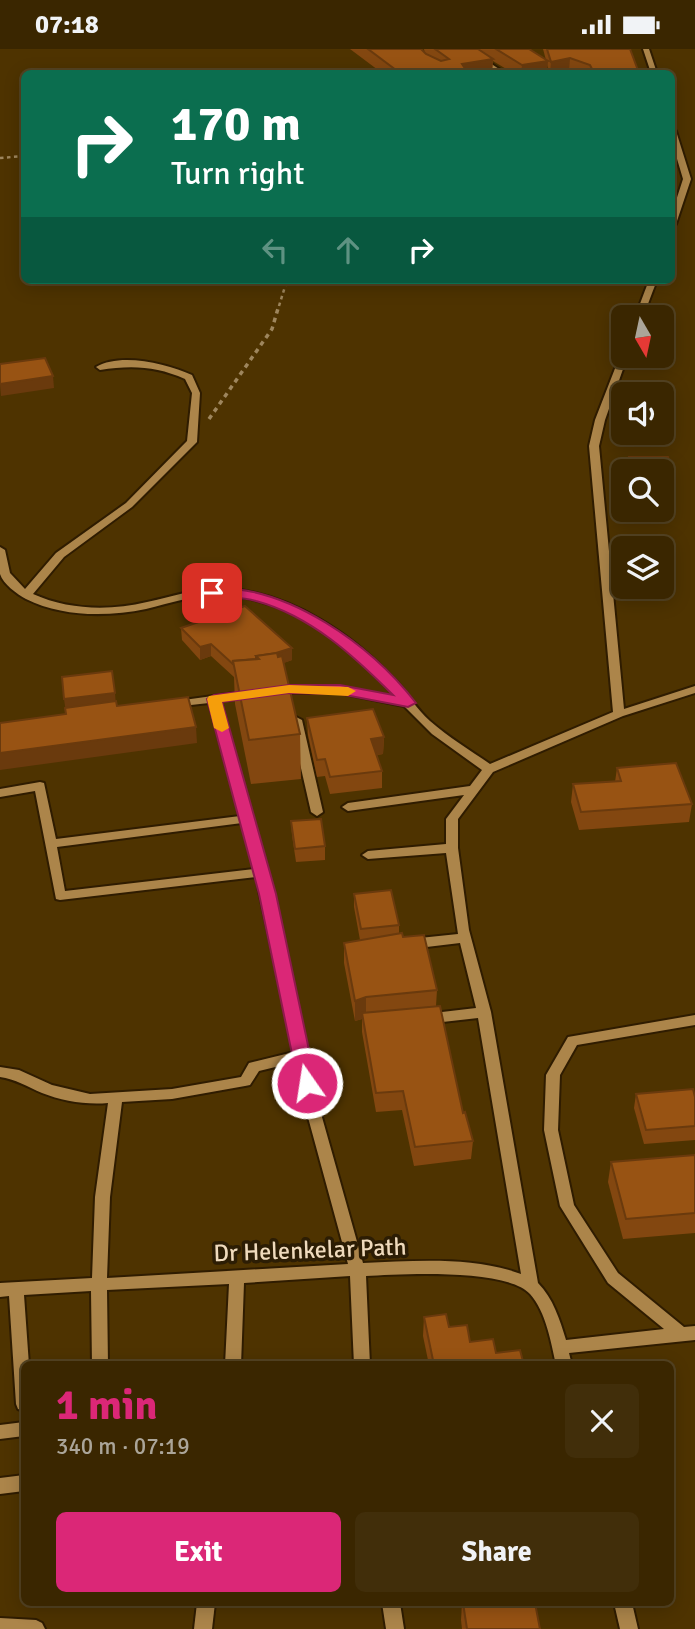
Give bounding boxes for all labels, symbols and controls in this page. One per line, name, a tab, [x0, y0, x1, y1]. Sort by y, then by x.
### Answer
text: 07:18	[35, 9, 99, 41]
text: 170 m	[171, 94, 301, 154]
icon: right	[56, 98, 147, 189]
text: Turn right	[171, 154, 304, 193]
icon: left	[256, 231, 294, 269]
icon: ahead	[329, 231, 367, 269]
icon: right	[402, 231, 440, 269]
north arrow	[611, 305, 674, 367]
map controls	[611, 305, 674, 599]
button: sound	[611, 382, 674, 445]
button: search	[611, 459, 674, 522]
button: layers	[611, 536, 674, 599]
pin	[182, 563, 242, 623]
icon: arrive	[193, 574, 231, 612]
position arrow	[270, 1046, 344, 1120]
street label: Dr Helenkelar Path	[213, 1232, 407, 1268]
text: 1 min	[56, 1380, 157, 1431]
button: close	[565, 1384, 639, 1458]
text: 340 m · 07:19	[56, 1432, 190, 1461]
button: Exit	[56, 1512, 341, 1592]
button: Share	[355, 1512, 639, 1592]

